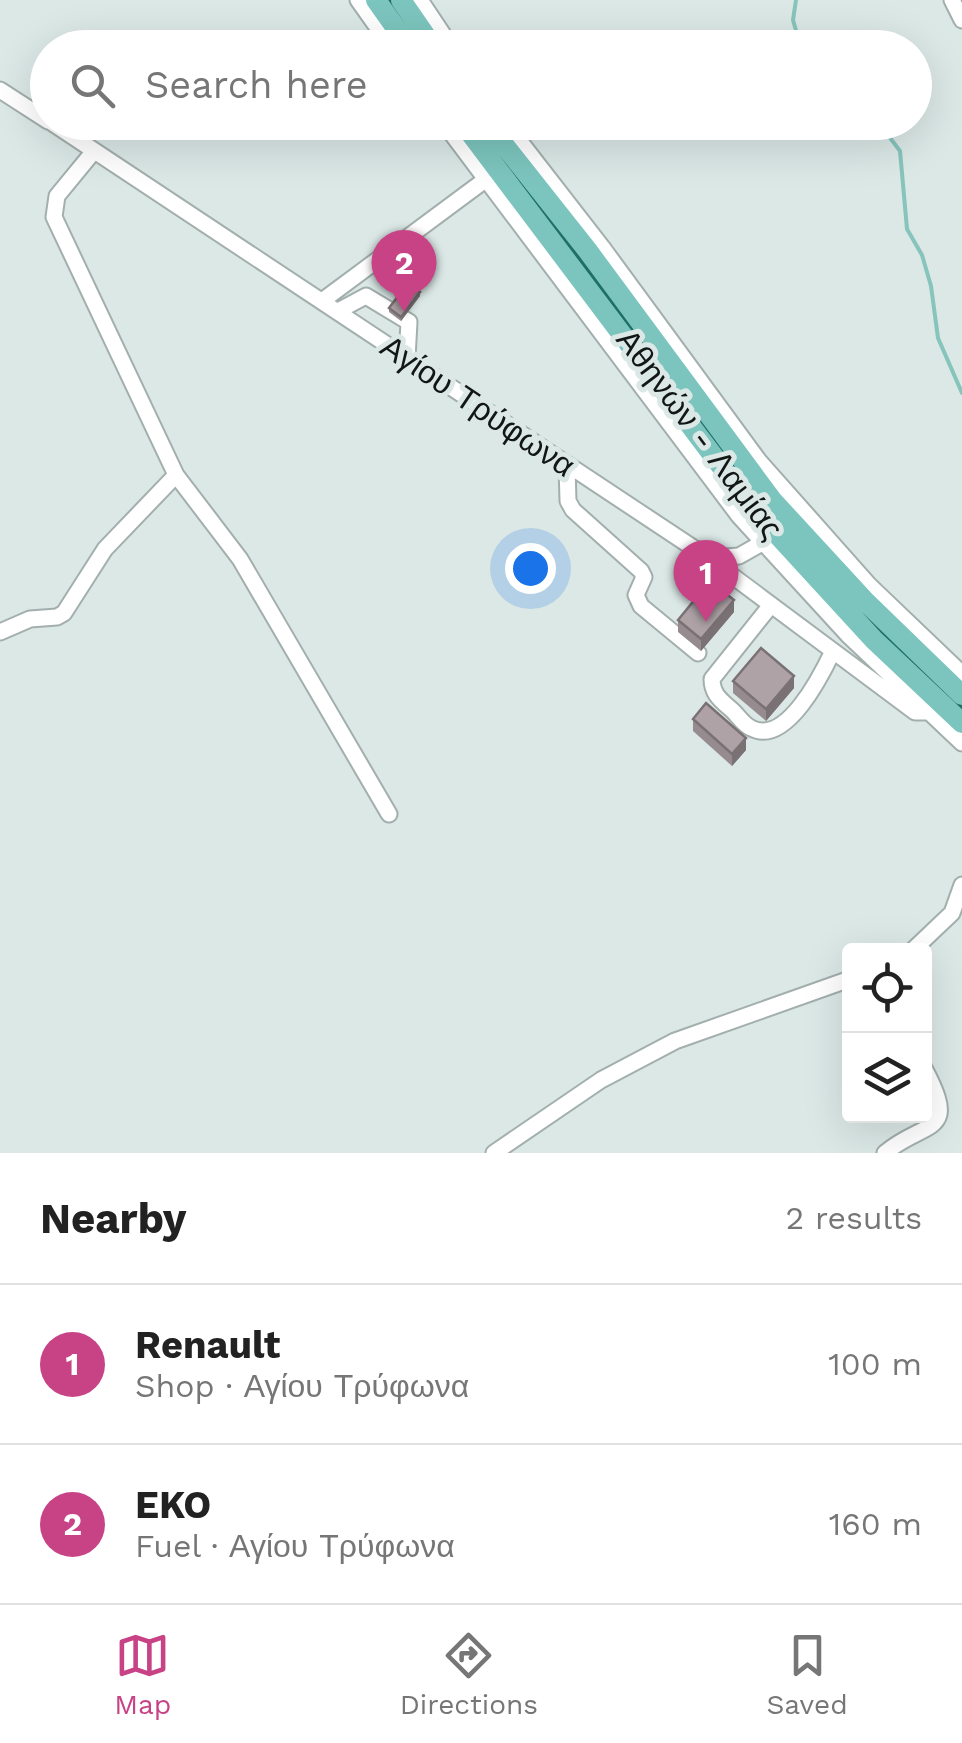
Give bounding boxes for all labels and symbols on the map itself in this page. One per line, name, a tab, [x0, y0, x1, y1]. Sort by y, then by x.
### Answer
pin: 2	[372, 230, 436, 312]
street label: Αθηνών - Λαμίας	[609, 322, 791, 546]
street label: Αγίου Τρύφωνα	[374, 327, 582, 485]
pin: 1	[674, 540, 738, 622]
your location	[505, 543, 556, 594]

